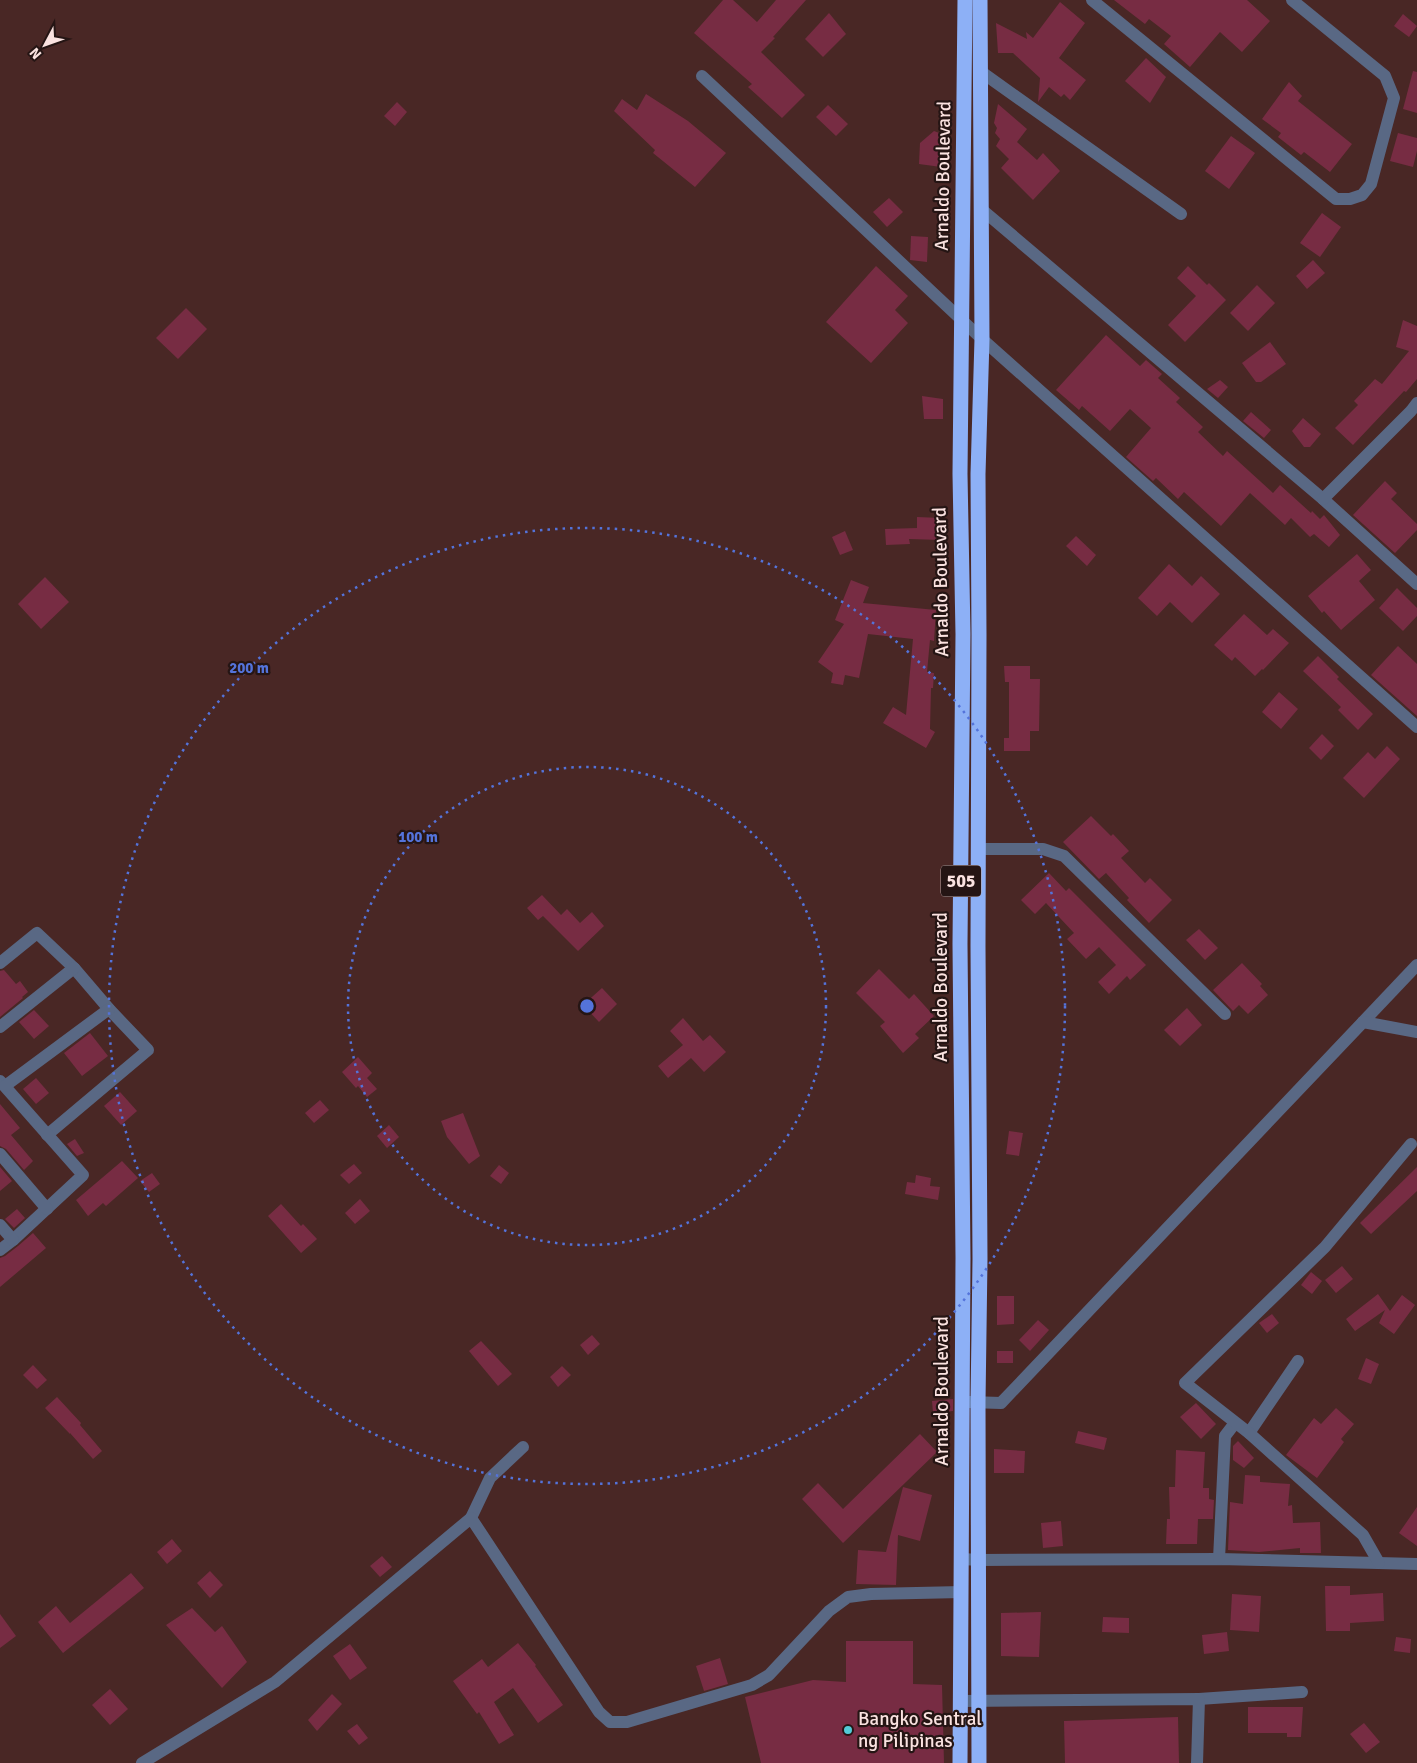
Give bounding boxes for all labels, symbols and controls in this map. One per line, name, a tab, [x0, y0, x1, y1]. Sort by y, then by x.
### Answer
north arrow	[20, 20, 70, 70]
text: N	[26, 44, 45, 62]
street label: Arnaldo Boulevard	[930, 101, 956, 251]
street label: Arnaldo Boulevard	[928, 507, 954, 657]
text: 200 m	[229, 659, 269, 677]
text: 100 m	[398, 828, 438, 846]
road number: 505	[941, 866, 981, 896]
street label: Arnaldo Boulevard	[929, 912, 953, 1062]
centre of rings	[578, 997, 596, 1015]
street label: Arnaldo Boulevard	[930, 1316, 954, 1466]
place label: Bangko Sentral ng Pilipinas	[858, 1707, 982, 1753]
marker: Bangko Sentral ng Pilipinas	[842, 1724, 854, 1736]

